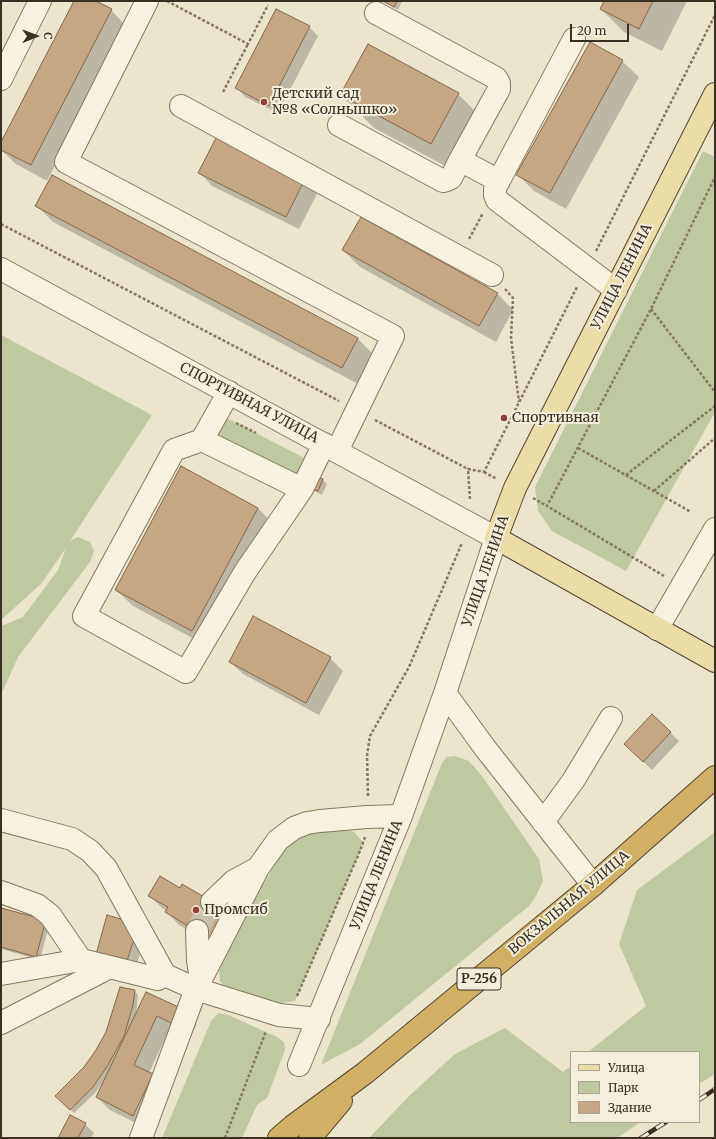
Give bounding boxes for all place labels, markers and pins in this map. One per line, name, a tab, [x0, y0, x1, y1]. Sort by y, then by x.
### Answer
place label: Детский сад №8 «Солнышко»	[272, 86, 397, 118]
marker: Детский сад №8 «Солнышко»	[259, 97, 269, 107]
place label: Спортивная	[512, 410, 599, 426]
marker: Спортивная	[499, 413, 509, 423]
place label: Промсиб	[204, 902, 268, 918]
marker: Промсиб	[191, 905, 201, 915]

